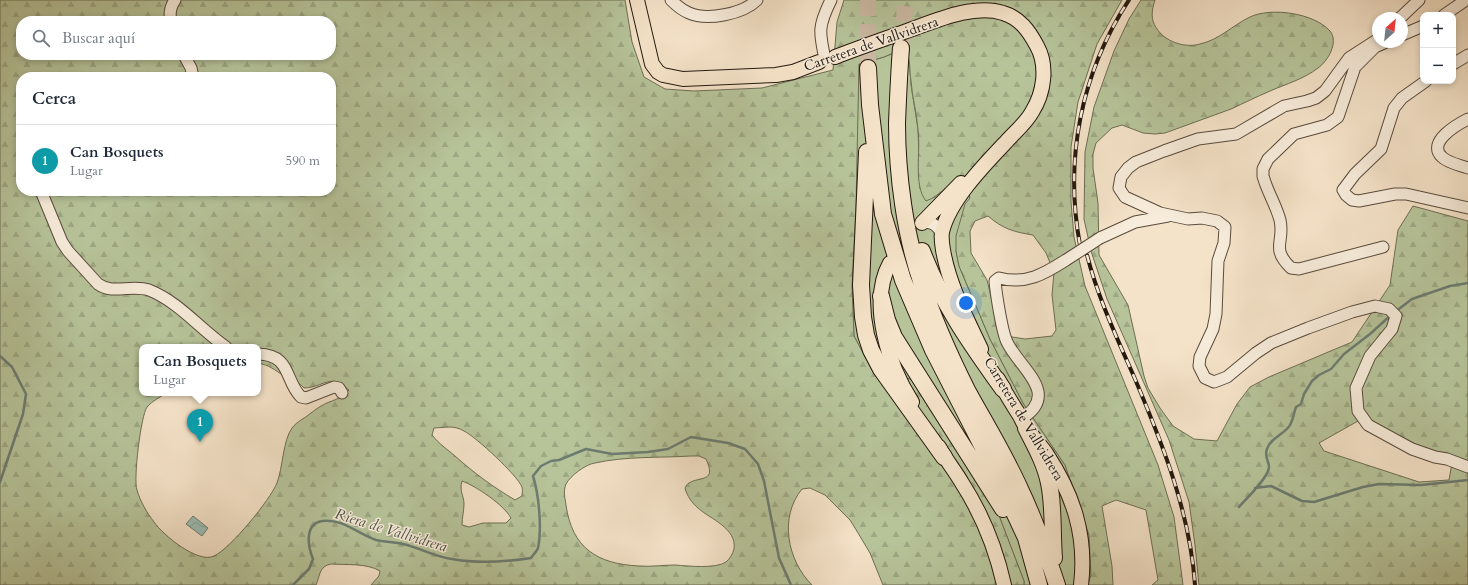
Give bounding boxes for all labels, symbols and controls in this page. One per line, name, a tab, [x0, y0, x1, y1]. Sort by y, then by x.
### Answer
street label: Carretera de Vallvidrera	[801, 12, 941, 76]
north arrow	[1372, 12, 1408, 48]
map controls	[1420, 12, 1456, 84]
button: +	[1420, 12, 1456, 48]
search box	[16, 16, 336, 60]
icon: search	[30, 27, 52, 49]
text: Buscar aquí	[62, 28, 135, 48]
button: −	[1420, 48, 1456, 84]
text: Cerca	[32, 87, 76, 110]
text: Can Bosquets	[70, 142, 164, 162]
text: 1	[42, 152, 48, 170]
text: 590 m	[286, 152, 320, 170]
text: Lugar	[70, 162, 103, 180]
your location	[956, 293, 976, 313]
popup	[139, 344, 261, 396]
text: Can Bosquets	[153, 351, 247, 371]
street label: Carretera de Vallvidrera	[980, 354, 1068, 484]
text: Lugar	[153, 371, 186, 389]
pin: 1	[187, 409, 213, 442]
water label: Riera de Vallvidrera	[332, 503, 450, 557]

